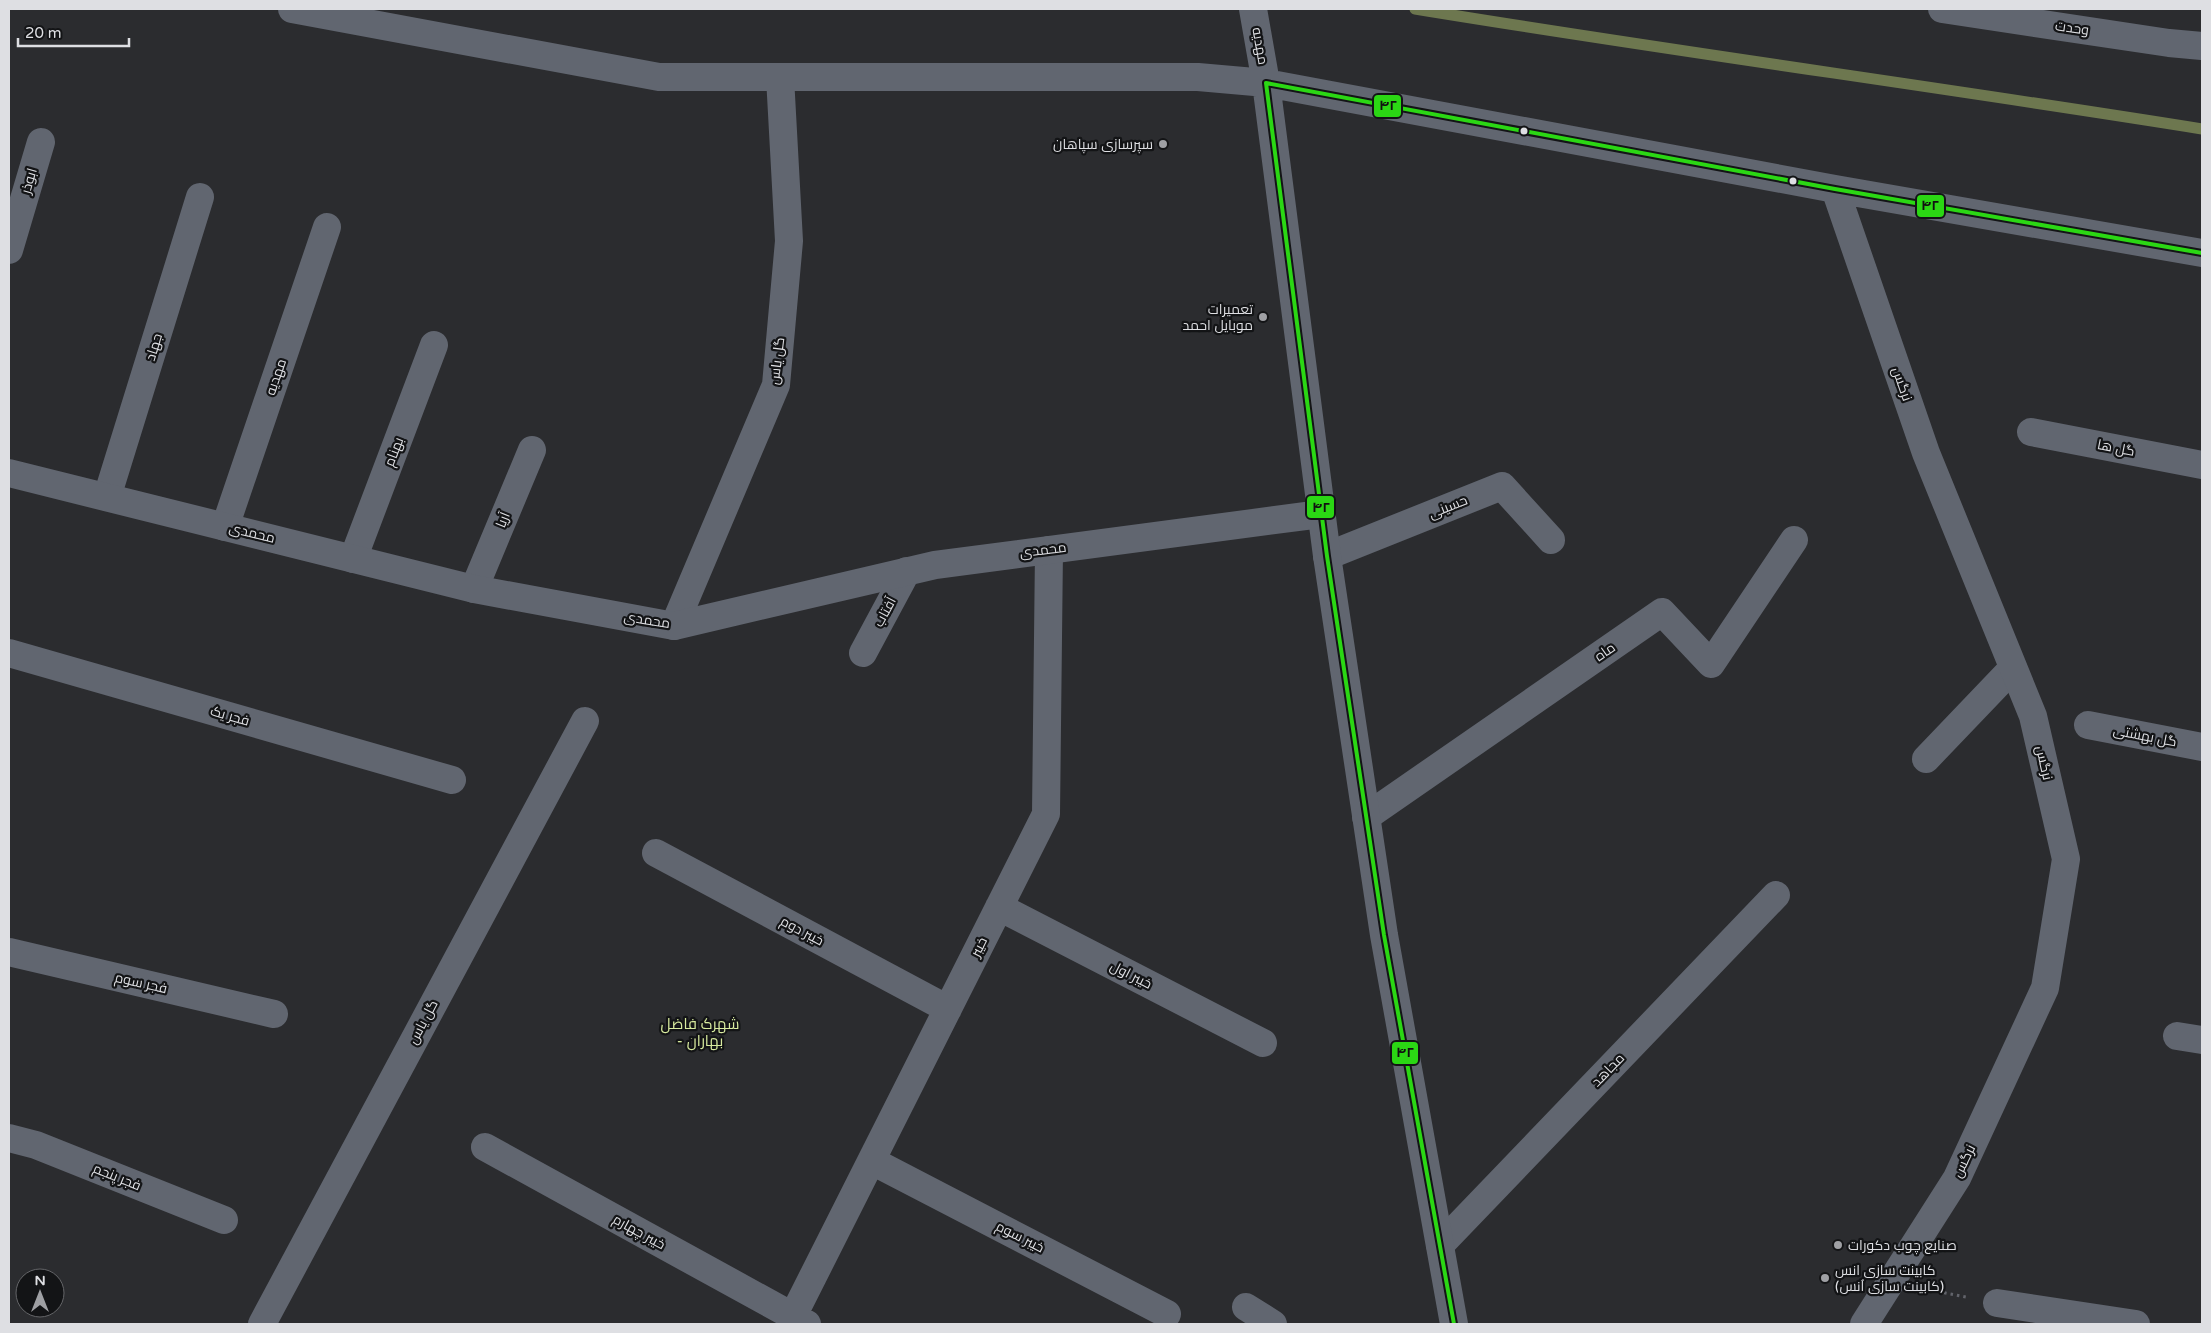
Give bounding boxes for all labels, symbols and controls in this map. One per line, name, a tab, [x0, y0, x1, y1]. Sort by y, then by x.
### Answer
scale bar	[18, 15, 129, 47]
street label: وحدت	[2054, 17, 2090, 39]
text: 20 m	[25, 24, 62, 42]
street label: مهدیه	[1248, 26, 1272, 66]
line badge: ۴۲	[1373, 94, 1402, 118]
text: ۴۲	[1379, 97, 1397, 114]
unlabelled marker	[1519, 126, 1529, 136]
place label: سپرسازی سپاهان	[1053, 136, 1153, 154]
marker: سپرسازی سپاهان	[1157, 138, 1169, 150]
street label: ابوذر	[17, 166, 41, 197]
unlabelled marker	[1788, 176, 1798, 186]
line badge: ۴۲	[1916, 194, 1945, 218]
text: ۴۲	[1921, 197, 1939, 214]
place label: تعمیرات موبایل احمد	[1182, 301, 1253, 334]
marker: تعمیرات موبایل احمد	[1257, 311, 1269, 323]
street label: جهاد	[142, 331, 166, 363]
street label: گل یاس	[766, 336, 788, 386]
street label: مهدیه	[262, 356, 290, 398]
street label: نرگس	[1888, 365, 1916, 403]
street label: بهنام	[381, 435, 408, 469]
street label: گل ها	[2096, 436, 2136, 460]
street label: حسینی	[1426, 492, 1470, 522]
line badge: ۴۲	[1306, 495, 1335, 519]
text: ۴۲	[1312, 499, 1330, 516]
street label: آریا	[492, 510, 514, 530]
street label: محمدی	[227, 519, 277, 547]
street label: محمدی	[1019, 539, 1067, 561]
street label: آفتاب	[870, 594, 900, 630]
street label: محمدی	[622, 608, 672, 632]
street label: ماه	[1591, 639, 1619, 665]
street label: فجر یک	[208, 702, 252, 730]
street label: گل بهشتی	[2112, 722, 2178, 750]
street label: نرگس	[2032, 744, 2056, 782]
street label: خیبر دوم	[777, 912, 827, 950]
street label: خیبر	[966, 934, 991, 961]
street label: خیبر اول	[1107, 957, 1155, 993]
street label: فجر سوم	[113, 969, 169, 998]
street label: گل یاس	[404, 997, 442, 1047]
district label: شهرک فاضل - بهاران	[661, 1015, 739, 1051]
line badge: ۴۲	[1391, 1041, 1419, 1065]
text: ۴۲	[1396, 1044, 1414, 1061]
street label: مجاهد	[1588, 1050, 1628, 1090]
street label: نرگس	[1949, 1142, 1979, 1180]
street label: فجر پنجم	[90, 1160, 144, 1195]
street label: خیبر چهارم	[609, 1211, 668, 1254]
street label: خیبر سوم	[992, 1218, 1047, 1257]
place label: صنایع چوب دکورات	[1848, 1237, 1957, 1255]
marker: صنایع چوب دکورات	[1832, 1239, 1844, 1251]
place label: کابینت سازی انس (کابینت سازی اُنس)	[1835, 1262, 1944, 1295]
north arrow	[15, 1268, 65, 1318]
text: N	[34, 1272, 46, 1289]
marker: کابینت سازی انس (کابینت سازی اُنس)	[1819, 1272, 1831, 1284]

